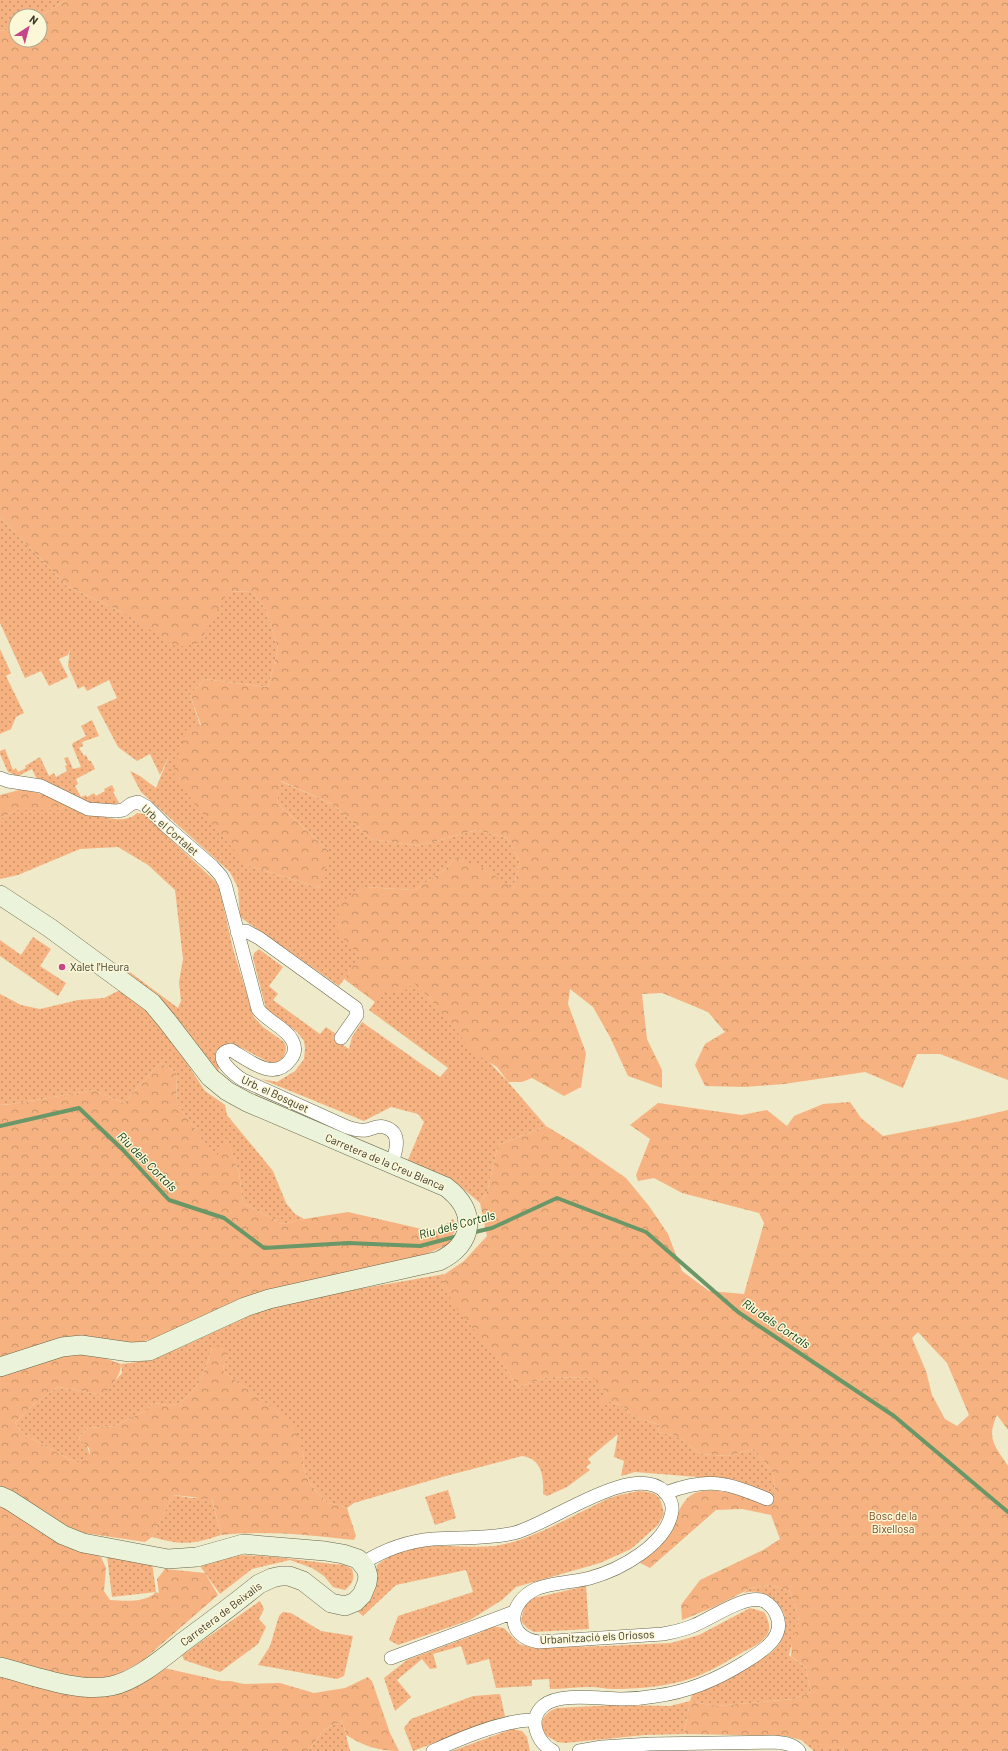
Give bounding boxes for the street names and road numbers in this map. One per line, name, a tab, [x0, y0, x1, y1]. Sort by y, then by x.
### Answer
street label: Urb. el Cortalet	[139, 801, 202, 858]
street label: Urb. el Bosquet	[240, 1072, 311, 1115]
street label: Carretera de la Creu Blanca	[323, 1130, 447, 1193]
street label: Carretera de Beixalis	[177, 1579, 264, 1648]
street label: Urbanització els Oriosos	[539, 1627, 655, 1646]

